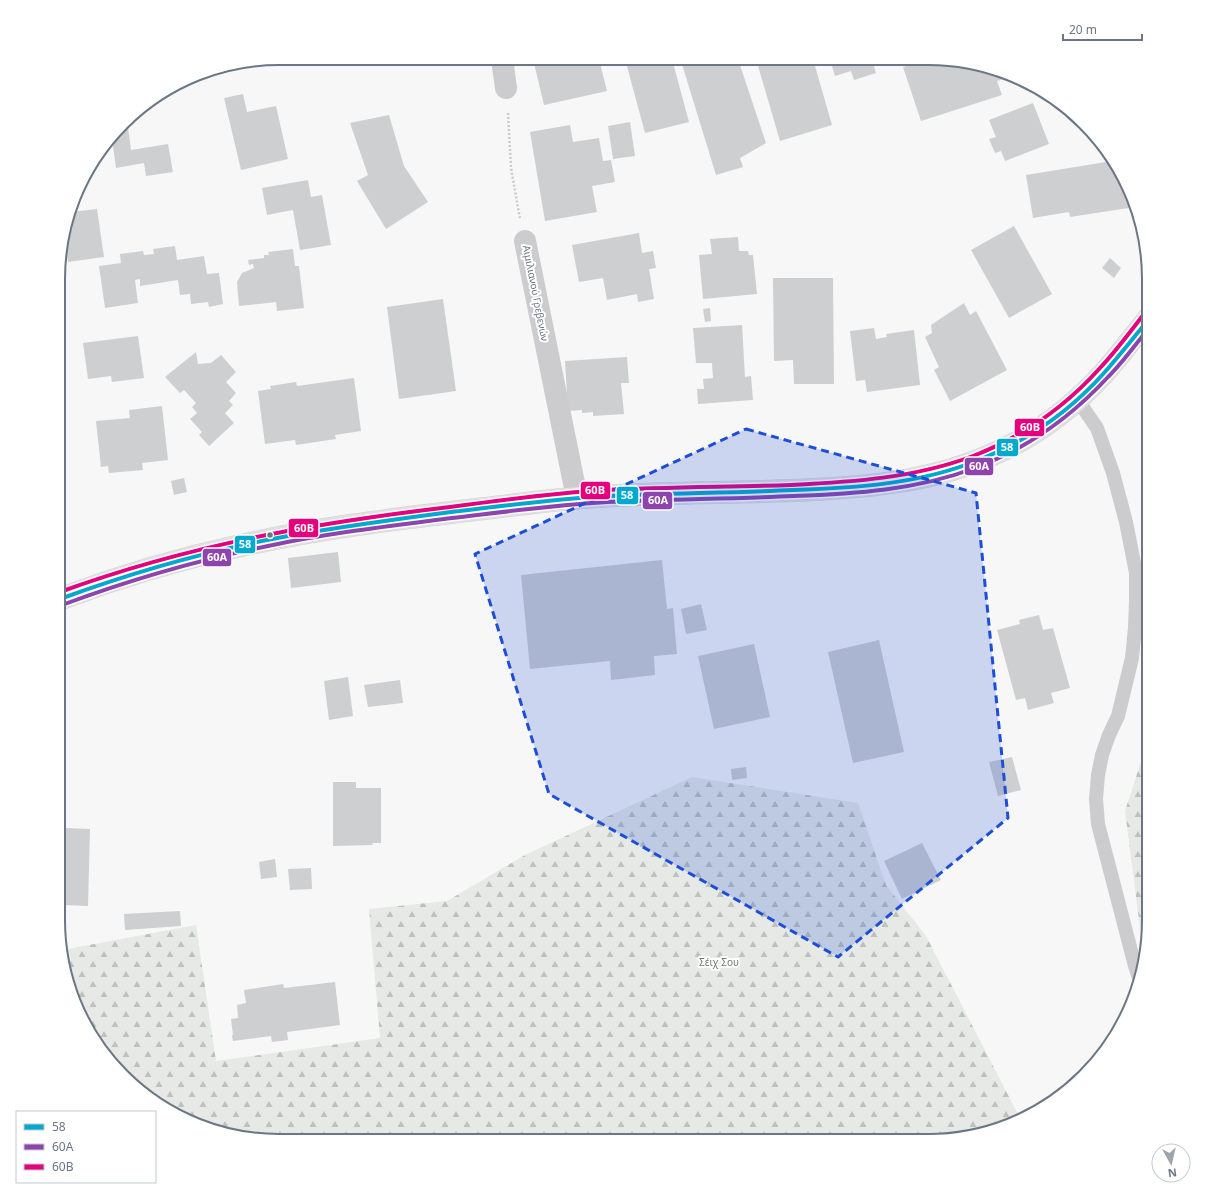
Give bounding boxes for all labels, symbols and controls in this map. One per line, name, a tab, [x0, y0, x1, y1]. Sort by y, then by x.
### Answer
scale bar	[1063, 16, 1142, 42]
text: 20 m	[1069, 21, 1097, 38]
street label: Αιμιλιανού Γρεβενών	[520, 244, 552, 342]
line badge: 60Β	[1014, 418, 1045, 437]
text: 60Β	[1020, 419, 1040, 434]
line badge: 58	[996, 438, 1019, 457]
text: 58	[1001, 439, 1013, 454]
line badge: 60Α	[964, 457, 994, 476]
text: 60Α	[969, 458, 989, 473]
line badge: 60Β	[580, 481, 611, 500]
text: 60Β	[585, 482, 605, 497]
line badge: 58	[616, 486, 639, 505]
text: 58	[621, 487, 633, 502]
line badge: 60Α	[642, 491, 673, 510]
text: 60Α	[648, 492, 668, 507]
line badge: 60Β	[288, 518, 319, 538]
text: 60Β	[294, 520, 314, 535]
unlabelled marker	[265, 530, 275, 540]
line badge: 58	[234, 535, 256, 554]
text: 58	[239, 536, 251, 551]
line badge: 60Α	[202, 548, 232, 567]
text: 60Α	[207, 549, 227, 564]
park label: Σέιχ Σου	[699, 955, 739, 969]
legend	[16, 1111, 156, 1183]
text: 58	[52, 1118, 66, 1135]
text: 60Α	[52, 1138, 74, 1155]
north arrow	[1151, 1143, 1191, 1183]
text: 60Β	[52, 1158, 74, 1175]
text: N	[1167, 1165, 1178, 1181]

